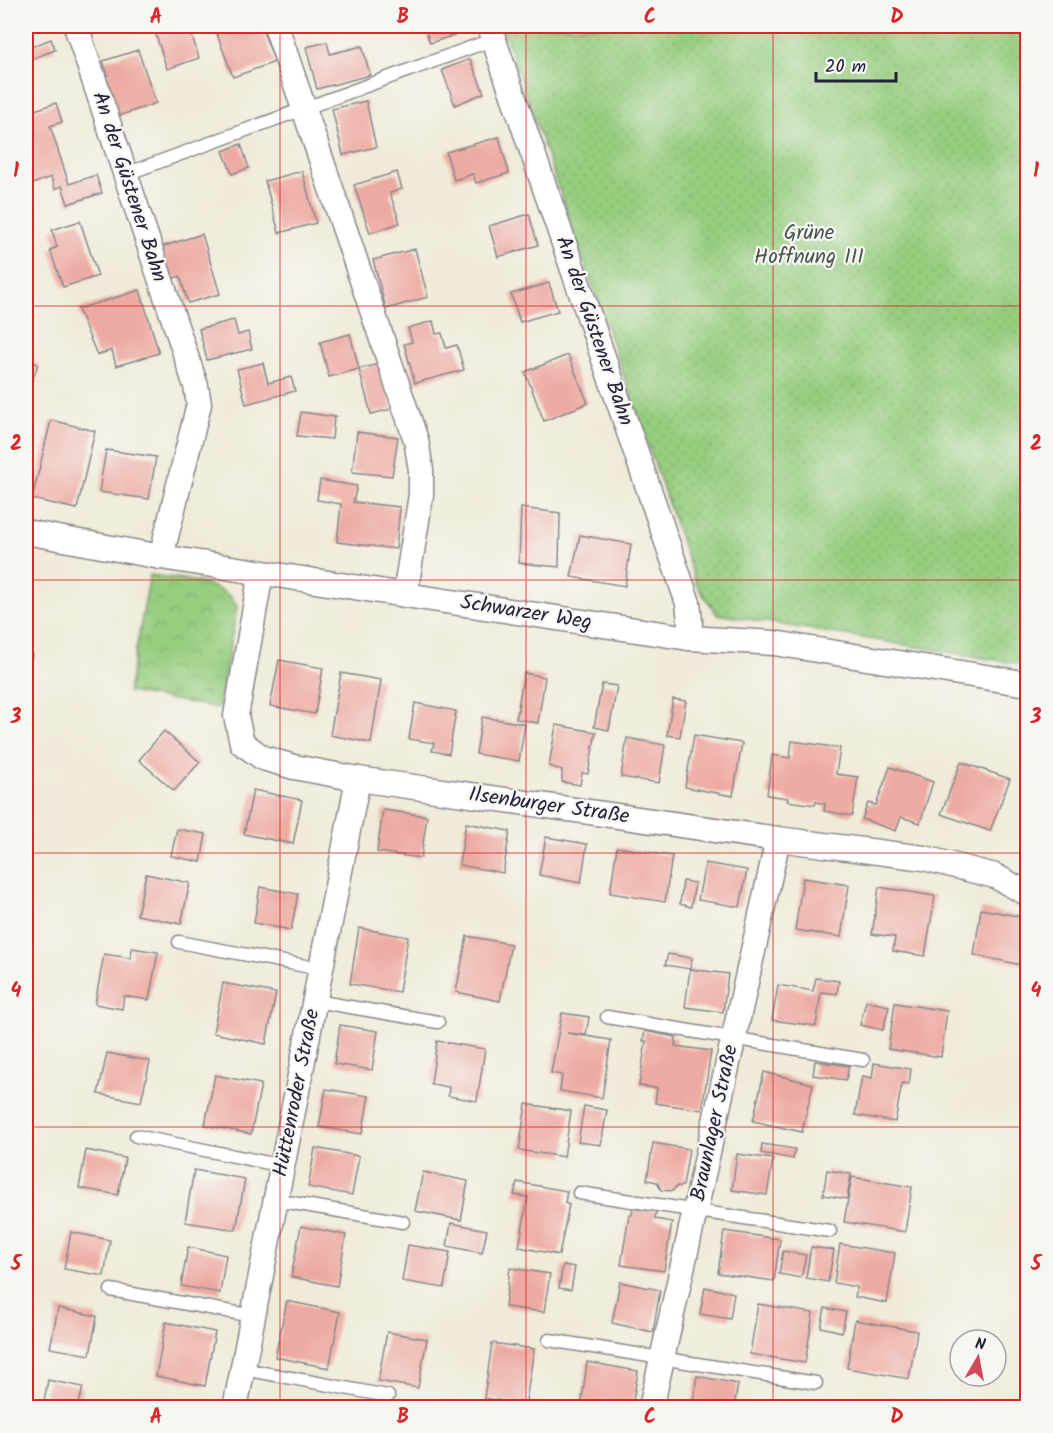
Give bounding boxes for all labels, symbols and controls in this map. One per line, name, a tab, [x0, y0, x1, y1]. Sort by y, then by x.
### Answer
text: A	[150, 2, 162, 34]
text: B	[397, 2, 409, 34]
text: C	[644, 2, 656, 34]
text: D	[890, 2, 904, 34]
scale bar	[816, 45, 896, 83]
text: 20 m	[825, 53, 866, 82]
street label: An der Güstener Bahn	[83, 87, 175, 287]
text: 1	[13, 156, 19, 188]
text: 1	[1033, 156, 1039, 188]
park label: Grüne Hoffnung III	[754, 217, 864, 274]
street label: An der Güstener Bahn	[546, 232, 642, 430]
text: 2	[10, 429, 22, 461]
text: 2	[1030, 429, 1042, 461]
street label: Schwarzer Weg	[458, 586, 594, 640]
text: 3	[10, 702, 22, 734]
text: 3	[1030, 702, 1042, 734]
street label: Ilsenburger Straße	[467, 778, 632, 834]
text: 4	[11, 976, 22, 1008]
text: 4	[1031, 976, 1042, 1008]
street label: Hüttenroder Straße	[265, 1006, 330, 1180]
street label: Braunlager Straße	[682, 1041, 748, 1204]
text: 5	[10, 1249, 23, 1281]
text: 5	[1030, 1249, 1043, 1281]
north arrow	[948, 1328, 1008, 1388]
text: N	[973, 1332, 987, 1358]
text: A	[150, 1402, 162, 1433]
text: B	[397, 1402, 409, 1433]
text: C	[644, 1402, 656, 1433]
text: D	[890, 1402, 904, 1433]

